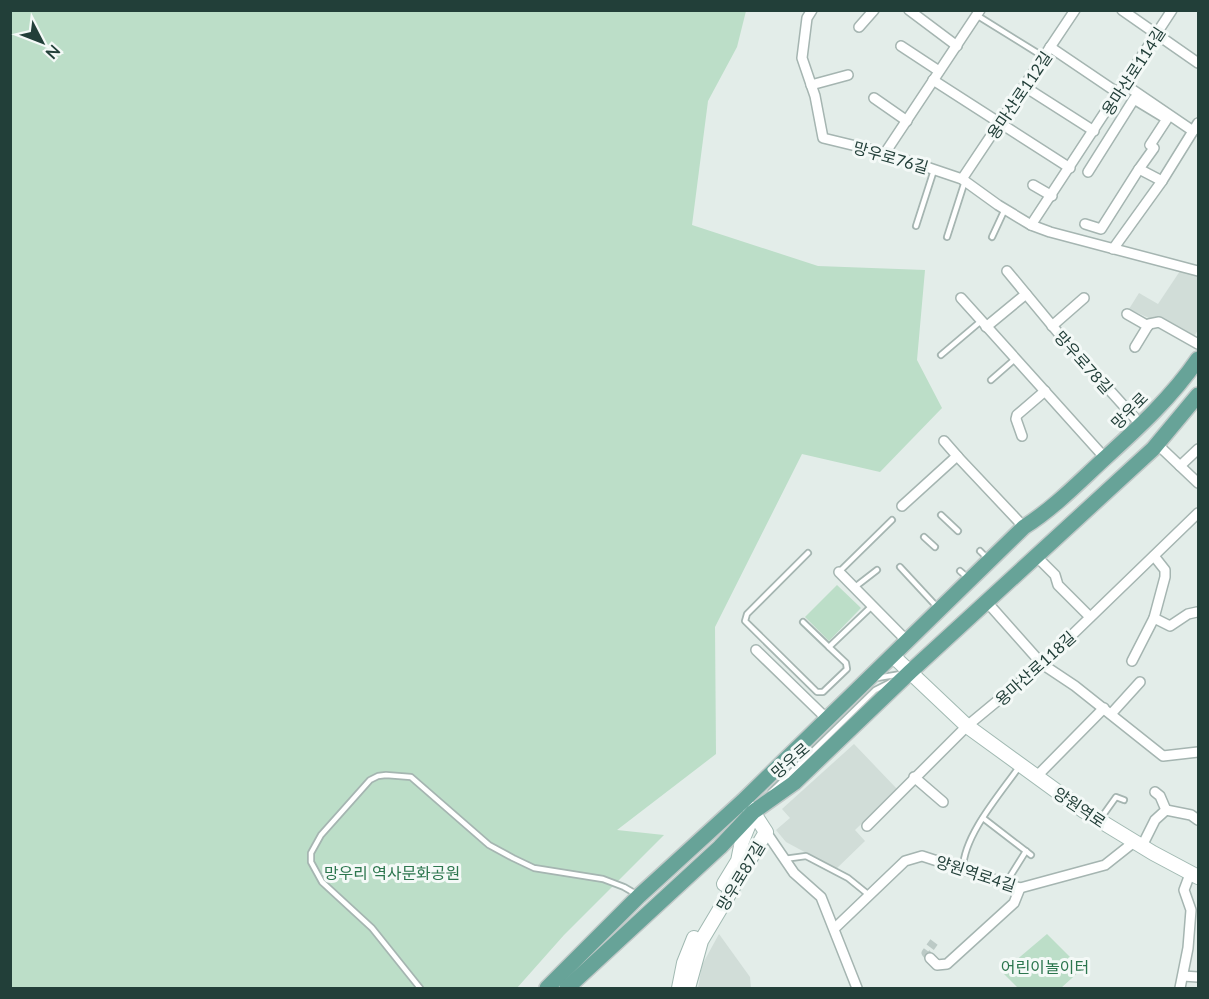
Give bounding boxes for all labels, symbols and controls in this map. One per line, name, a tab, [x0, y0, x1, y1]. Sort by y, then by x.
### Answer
north arrow	[12, 12, 72, 72]
street label: 용마산로114길	[1097, 23, 1169, 119]
text: N	[42, 41, 65, 63]
street label: 용마산로112길	[983, 48, 1055, 142]
street label: 망우로76길	[851, 137, 931, 177]
street label: 망우로78길	[1051, 327, 1117, 397]
street label: 망우로	[1107, 387, 1152, 432]
street label: 용마산로118길	[991, 627, 1079, 709]
street label: 망우로	[767, 738, 813, 782]
street label: 양원역로	[1050, 783, 1110, 831]
street label: 망우로87길	[712, 838, 768, 914]
street label: 양원역로4길	[934, 851, 1018, 895]
park label: 망우리 역사문화공원	[324, 863, 460, 882]
park label: 어린이놀이터	[1001, 957, 1089, 976]

